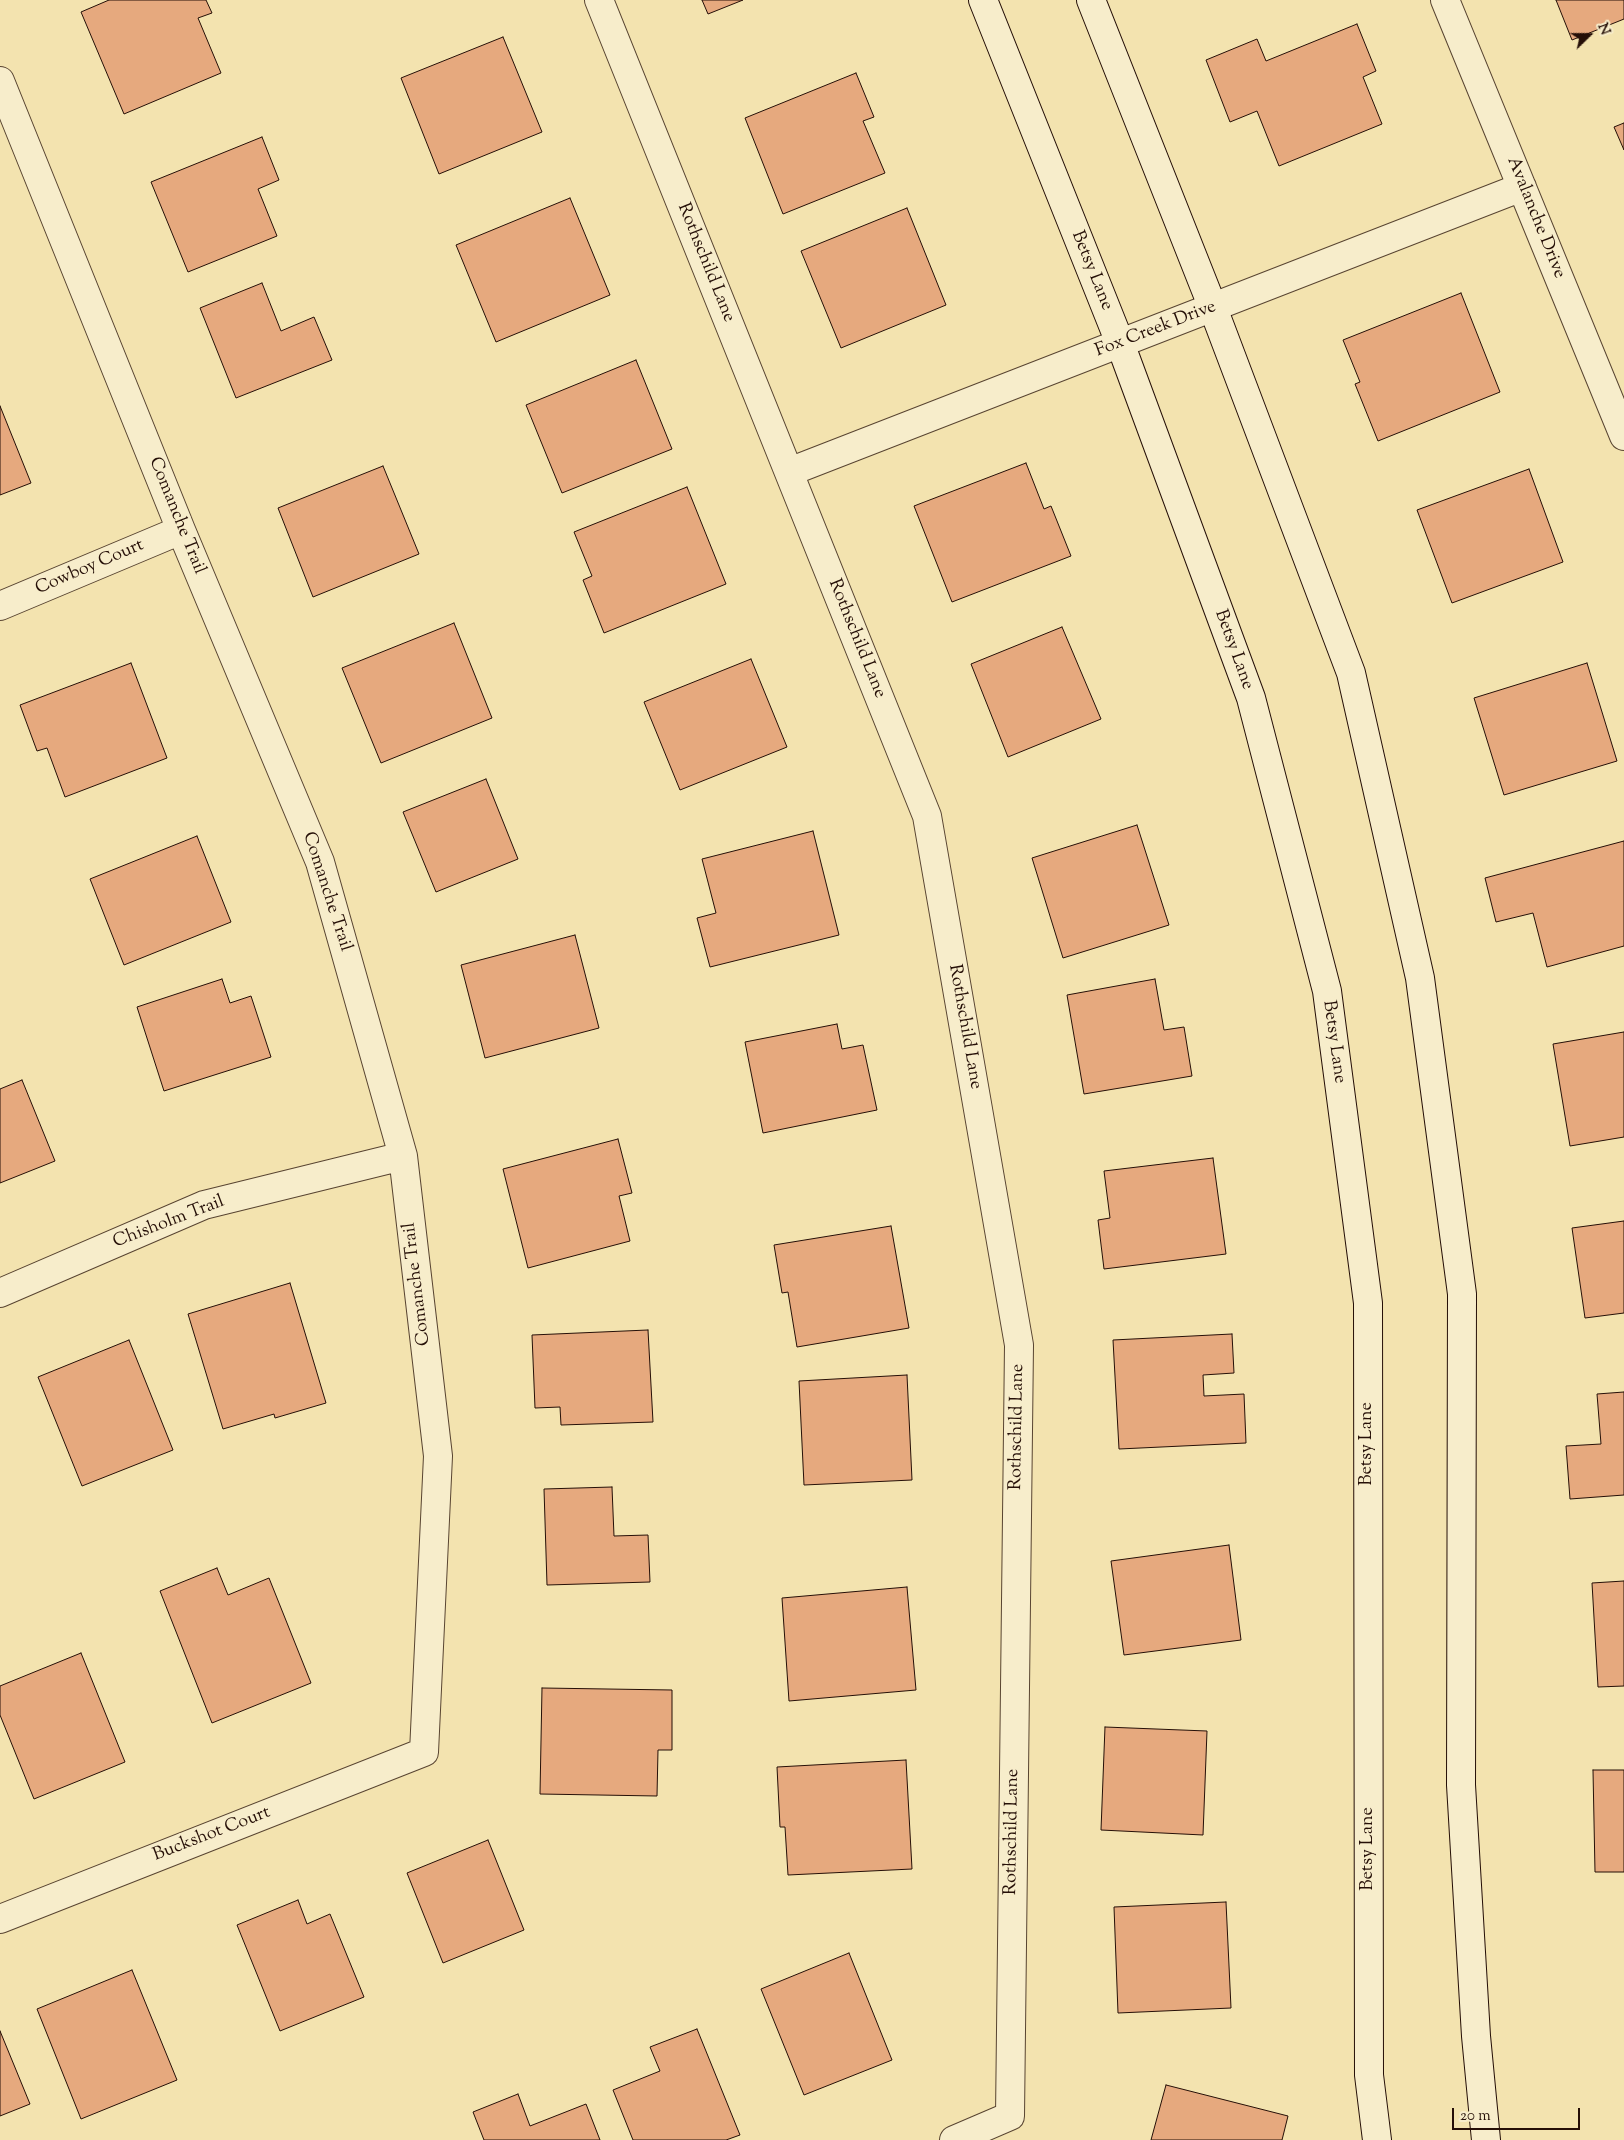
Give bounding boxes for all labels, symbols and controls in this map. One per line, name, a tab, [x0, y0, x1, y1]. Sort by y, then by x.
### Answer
north arrow	[1564, 10, 1614, 60]
text: N	[1592, 20, 1614, 38]
street label: Avalanche Drive	[1501, 154, 1569, 282]
street label: Rothschild Lane	[671, 200, 739, 326]
street label: Betsy Lane	[1065, 228, 1117, 314]
street label: Fox Creek Drive	[1093, 297, 1219, 363]
street label: Comanche Trail	[143, 454, 209, 578]
street label: Cowboy Court	[33, 535, 147, 601]
street label: Rothschild Lane	[822, 576, 890, 702]
street label: Betsy Lane	[1209, 607, 1257, 693]
street label: Comanche Trail	[297, 830, 355, 954]
street label: Rothschild Lane	[942, 963, 986, 1091]
street label: Betsy Lane	[1316, 999, 1350, 1085]
street label: Chisholm Trail	[110, 1192, 228, 1254]
street label: Comanche Trail	[400, 1221, 436, 1347]
street label: Rothschild Lane	[1006, 1364, 1030, 1490]
street label: Betsy Lane	[1357, 1402, 1379, 1486]
street label: Rothschild Lane	[1001, 1769, 1025, 1895]
street label: Buckshot Court	[150, 1803, 274, 1867]
street label: Betsy Lane	[1358, 1807, 1380, 1891]
scale bar	[1454, 2098, 1582, 2130]
text: 20 m	[1460, 2106, 1491, 2127]

